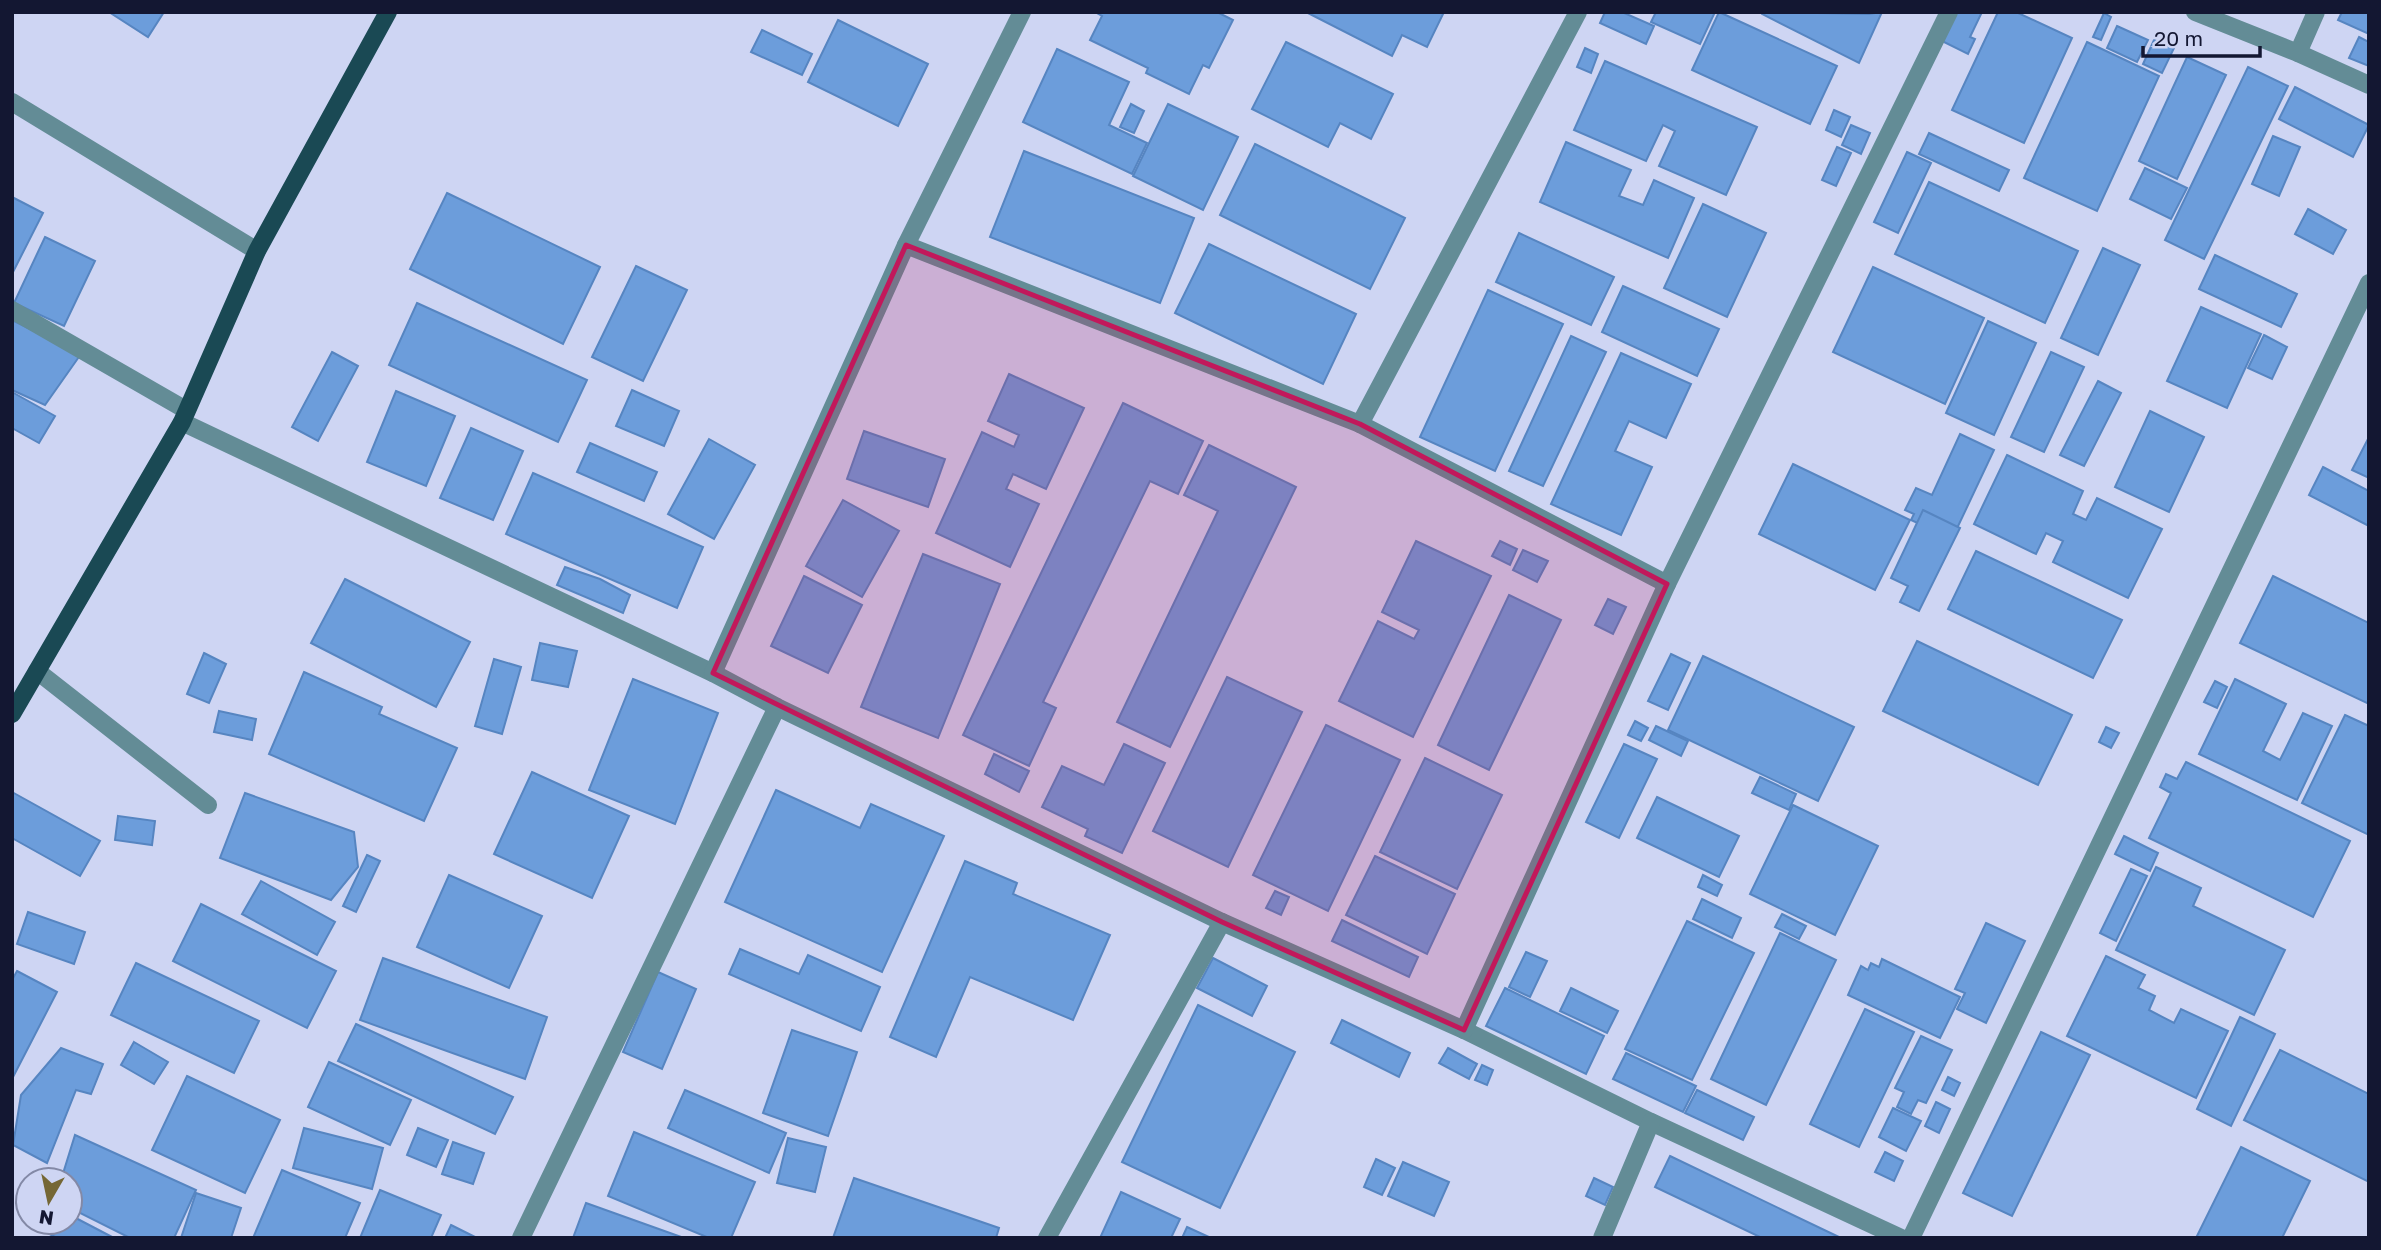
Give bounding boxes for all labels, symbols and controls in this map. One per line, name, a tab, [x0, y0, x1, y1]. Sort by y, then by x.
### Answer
scale bar	[2143, 14, 2260, 58]
text: 20 m	[2154, 25, 2203, 51]
north arrow	[14, 1166, 84, 1236]
text: N	[37, 1206, 55, 1231]

